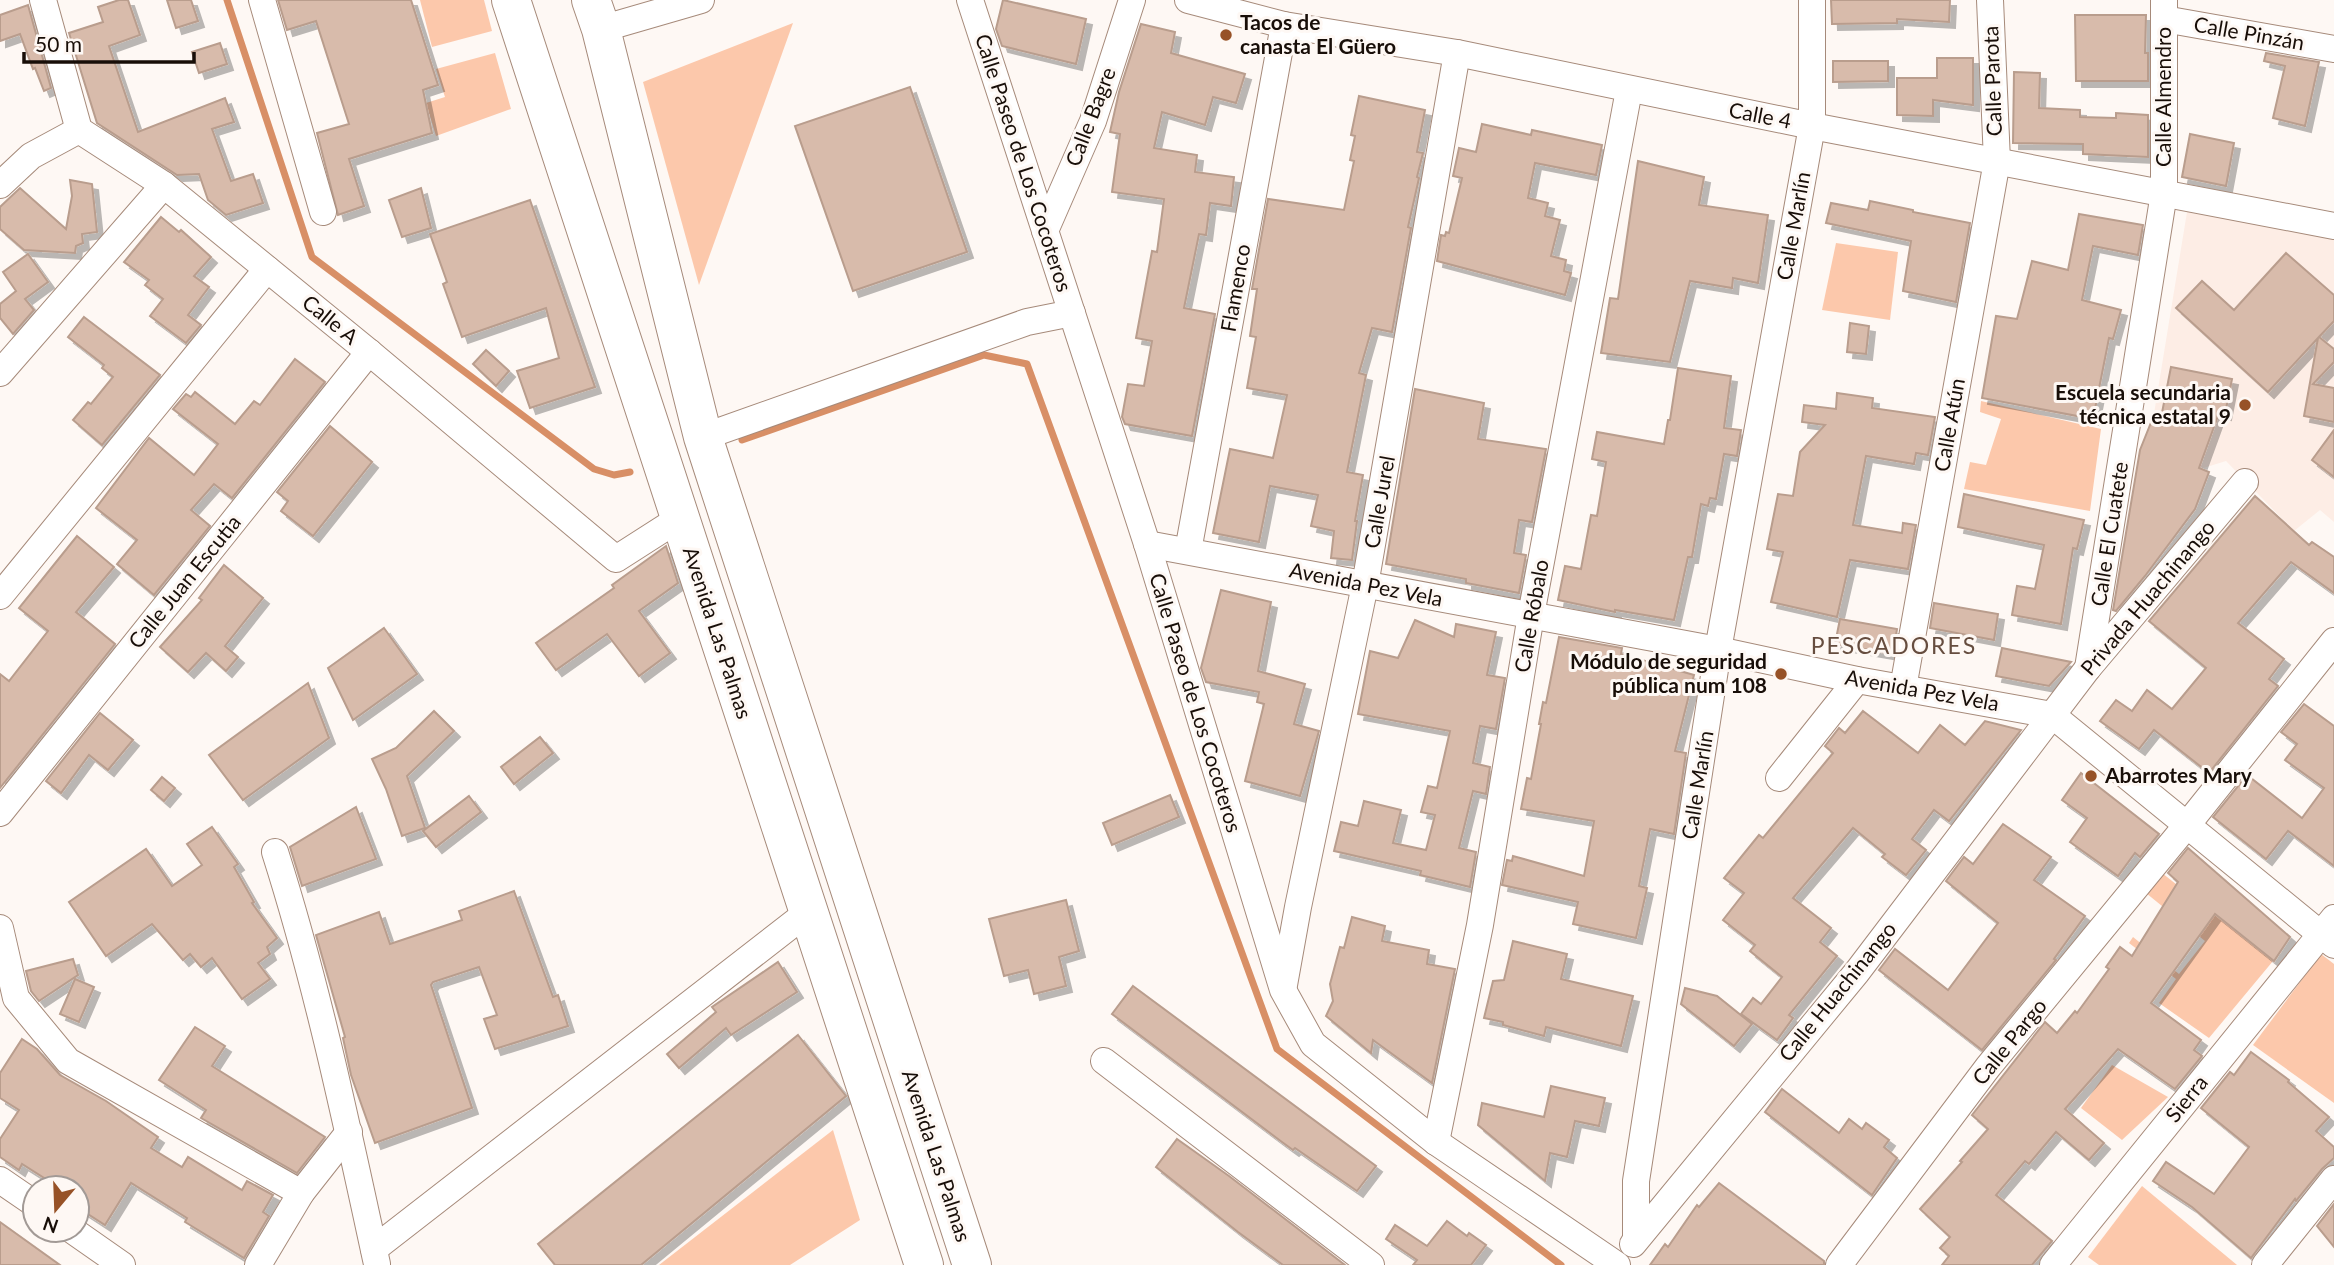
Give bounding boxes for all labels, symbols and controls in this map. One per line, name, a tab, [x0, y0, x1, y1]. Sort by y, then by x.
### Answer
place label: Tacos de canasta El Güero	[1240, 9, 1396, 58]
street label: Calle Pinzán	[2192, 11, 2306, 55]
scale bar	[24, 21, 194, 65]
street label: Calle Parota	[1977, 25, 2006, 137]
marker: Tacos de canasta El Güero	[1218, 27, 1234, 43]
street label: Calle Almendro	[2150, 27, 2175, 167]
street label: Calle Paseo de Los Cocoteros	[971, 30, 1078, 295]
text: 50 m	[35, 31, 82, 56]
street label: Calle Bagre	[1059, 63, 1120, 169]
street label: Calle 4	[1727, 96, 1794, 133]
street label: Calle Marlín	[1771, 169, 1814, 282]
street label: Flamenco	[1214, 242, 1255, 334]
street label: Calle A	[298, 289, 364, 349]
street label: Calle Atún	[1928, 376, 1969, 474]
place label: Escuela secundaria técnica estatal 9	[2055, 379, 2231, 428]
marker: Escuela secundaria técnica estatal 9	[2237, 397, 2253, 413]
street label: Calle Jurel	[1358, 453, 1399, 550]
street label: Calle El Cuatete	[2085, 460, 2132, 608]
street label: Calle Juan Escutia	[122, 509, 245, 653]
street label: Privada Huachinango	[2075, 514, 2219, 680]
street label: Avenida Las Palmas	[679, 543, 758, 722]
street label: Avenida Pez Vela	[1287, 556, 1445, 611]
street label: Calle Róbalo	[1508, 557, 1553, 674]
street label: Calle Paseo de Los Cocoteros	[1145, 570, 1248, 835]
district label: PESCADORES	[1811, 631, 1977, 659]
place label: Módulo de seguridad pública num 108	[1570, 648, 1767, 697]
street label: Avenida Pez Vela	[1843, 664, 2001, 715]
marker: Módulo de seguridad pública num 108	[1773, 666, 1789, 682]
street label: Calle Marlín	[1676, 729, 1717, 841]
place label: Abarrotes Mary	[2104, 762, 2253, 787]
marker: Abarrotes Mary	[2083, 768, 2099, 784]
street label: Calle Huachinango	[1773, 916, 1901, 1066]
street label: Calle Pargo	[1967, 993, 2051, 1089]
street label: Avenida Las Palmas	[898, 1066, 977, 1245]
street label: Sierra	[2159, 1070, 2212, 1127]
north arrow	[21, 1174, 91, 1244]
text: N	[40, 1212, 61, 1239]

